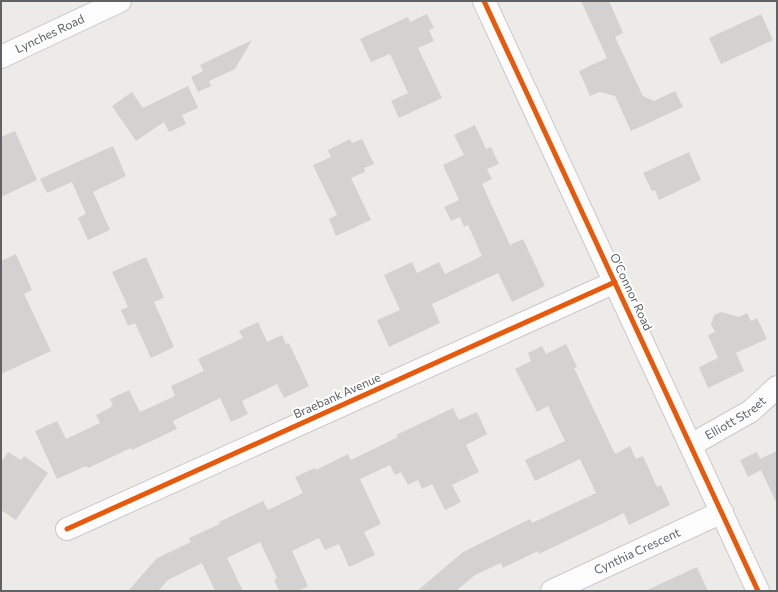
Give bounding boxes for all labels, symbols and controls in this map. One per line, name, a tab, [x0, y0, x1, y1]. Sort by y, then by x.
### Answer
street label: Lynches Road	[13, 11, 86, 55]
street label: O'Connor Road	[608, 251, 656, 333]
street label: Braebank Avenue	[291, 370, 382, 421]
street label: Elliott Street	[702, 393, 768, 442]
street label: Cynthia Crescent	[592, 524, 682, 576]

